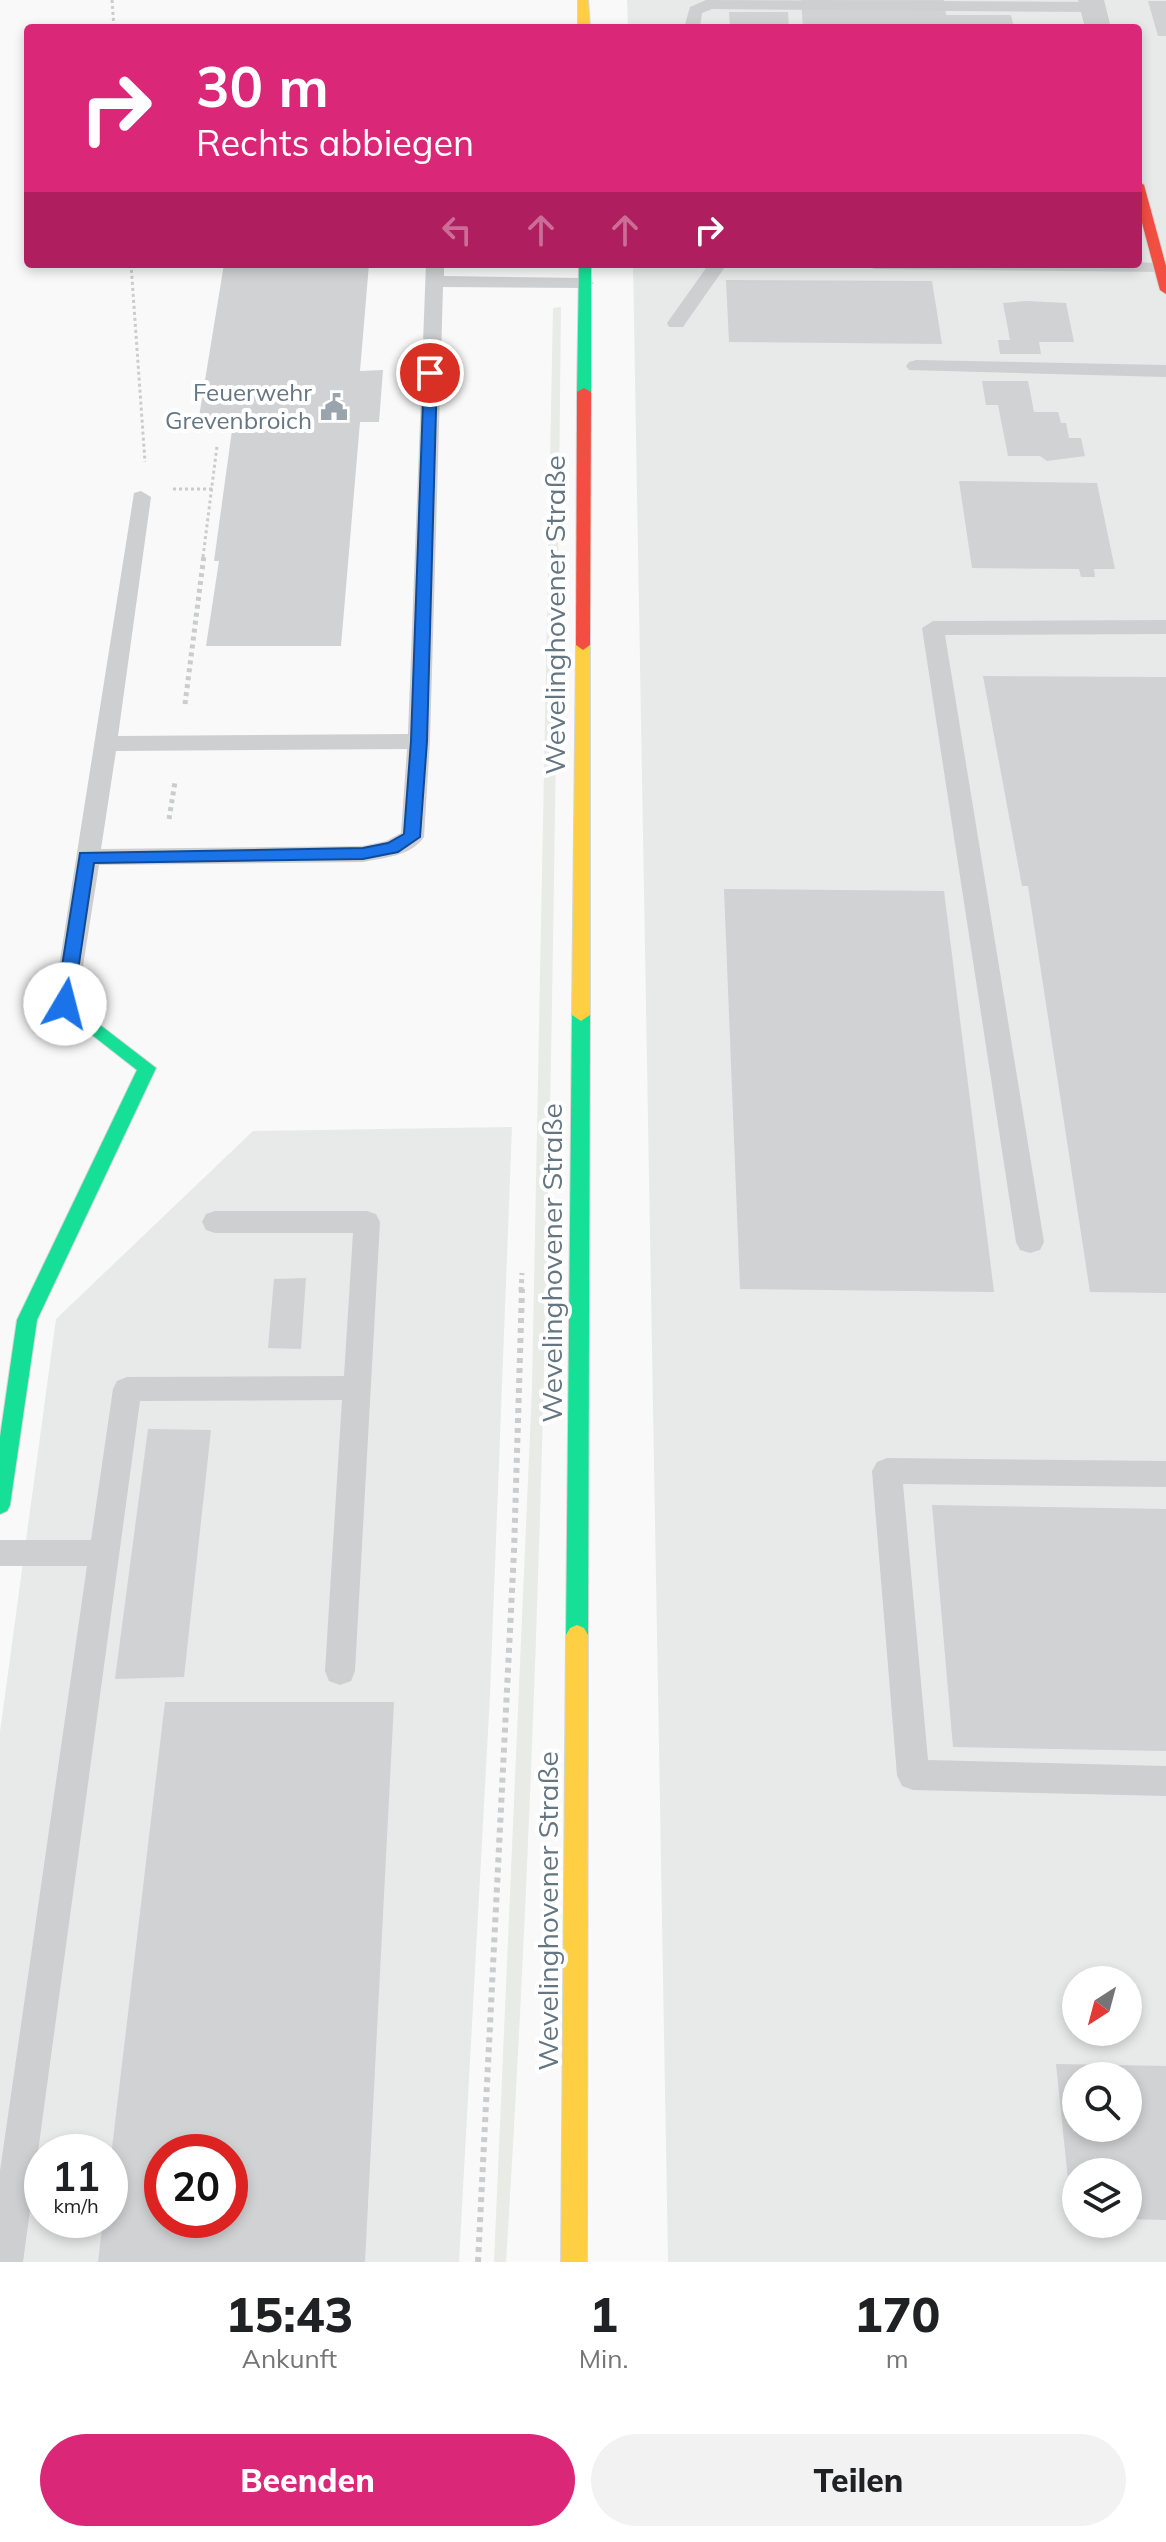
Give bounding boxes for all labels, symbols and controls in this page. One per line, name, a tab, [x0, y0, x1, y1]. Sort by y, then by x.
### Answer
text: 30 m	[196, 51, 329, 121]
icon: right	[64, 56, 168, 160]
text: Rechts abbiegen	[196, 120, 474, 165]
icon: left	[435, 208, 479, 252]
icon: ahead	[519, 208, 563, 252]
icon: ahead	[603, 208, 647, 252]
icon: right	[687, 208, 731, 252]
pin	[396, 339, 464, 407]
icon: arrive	[408, 351, 452, 395]
place label: Feuerwehr Grevenbroich	[165, 377, 312, 435]
public building icon: Feuerwehr Grevenbroich	[319, 392, 349, 422]
street label: Wevelinghovener Straße	[537, 455, 572, 775]
position arrow	[23, 962, 107, 1046]
street label: Wevelinghovener Straße	[534, 1103, 569, 1423]
street label: Wevelinghovener Straße	[530, 1751, 565, 2071]
north arrow	[1062, 1966, 1142, 2046]
map controls	[1062, 1966, 1142, 2238]
button: search	[1062, 2062, 1142, 2142]
speed limit sign: 20	[144, 2134, 248, 2238]
text: 11	[52, 2151, 100, 2201]
button: layers	[1062, 2158, 1142, 2238]
text: km/h	[53, 2193, 99, 2218]
text: 15:43	[226, 2284, 353, 2344]
text: 1	[589, 2284, 618, 2344]
text: 170	[854, 2284, 940, 2344]
text: Ankunft	[242, 2342, 337, 2375]
text: Min.	[579, 2342, 628, 2375]
text: m	[886, 2342, 909, 2375]
button: Beenden	[40, 2434, 575, 2526]
button: Teilen	[591, 2434, 1126, 2526]

